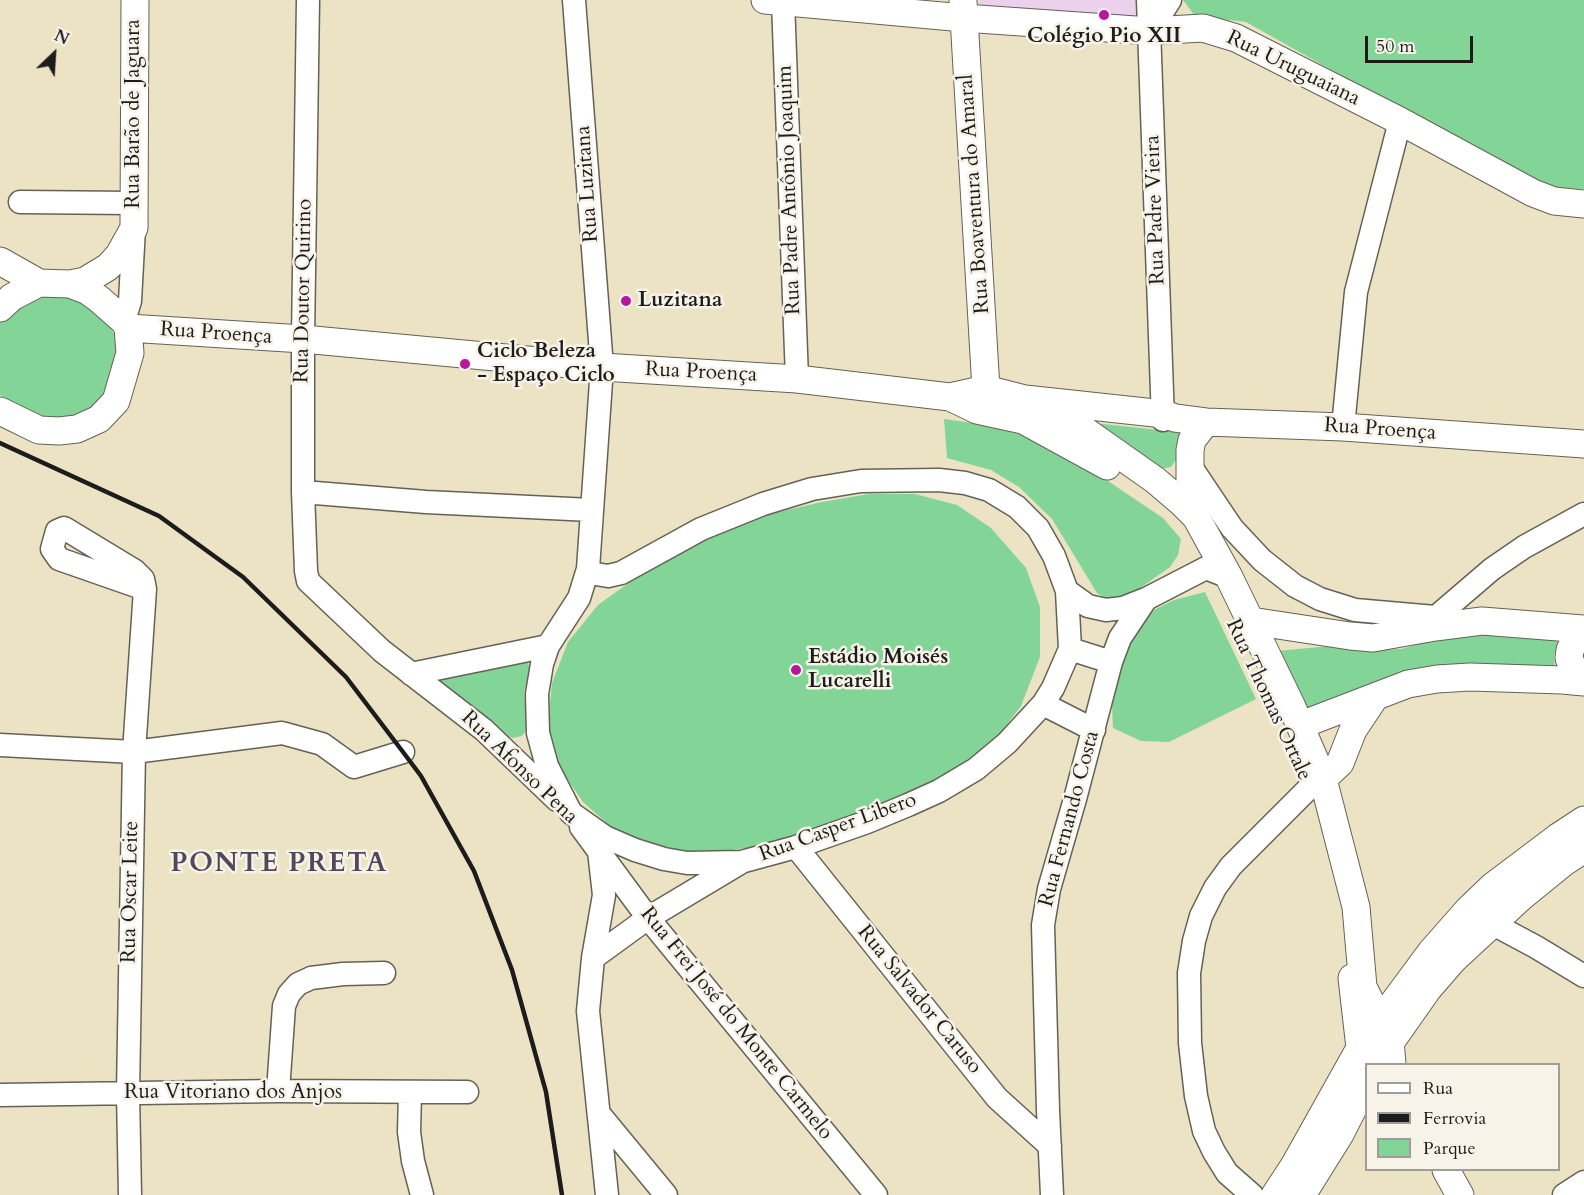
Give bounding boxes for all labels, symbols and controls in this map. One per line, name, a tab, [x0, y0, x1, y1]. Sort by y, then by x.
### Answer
marker: Colégio Pio XII	[1097, 8, 1111, 22]
street label: Rua Barão de Jaguara	[121, 19, 147, 209]
north arrow	[24, 24, 84, 84]
place label: Colégio Pio XII	[1027, 24, 1181, 50]
scale bar	[1368, 24, 1476, 62]
text: N	[51, 25, 73, 51]
street label: Rua Uruguaiana	[1222, 26, 1364, 112]
text: 50 m	[1376, 34, 1415, 59]
street label: Rua Padre Antônio Joaquim	[773, 65, 807, 315]
street label: Rua Boaventura do Amaral	[954, 73, 996, 315]
street label: Rua Luzitana	[571, 125, 605, 243]
street label: Rua Padre Vieira	[1141, 135, 1171, 285]
street label: Rua Doutor Quirino	[290, 199, 318, 383]
place label: Luzitana	[638, 288, 722, 314]
marker: Luzitana	[619, 294, 633, 308]
street label: Rua Proença	[159, 318, 273, 350]
place label: Ciclo Beleza - Espaço Ciclo	[477, 339, 615, 389]
marker: Ciclo Beleza - Espaço Ciclo	[458, 357, 472, 371]
street label: Rua Proença	[644, 357, 758, 389]
street label: Rua Proença	[1323, 414, 1437, 446]
street label: Rua Thomas Ortale	[1220, 615, 1316, 785]
place label: Estádio Moisés Lucarelli	[808, 645, 948, 695]
marker: Estádio Moisés Lucarelli	[789, 663, 803, 677]
street label: Rua Afonso Pena	[455, 706, 583, 830]
street label: Rua Fernando Costa	[1034, 728, 1106, 910]
street label: Rua Casper Libero	[756, 788, 920, 868]
street label: Rua Oscar Leite	[117, 821, 145, 963]
district label: PONTE PRETA	[170, 849, 388, 881]
street label: Rua Frei José do Monte Carmelo	[634, 903, 838, 1145]
street label: Rua Salvador Caruso	[851, 921, 987, 1079]
legend	[1365, 1063, 1560, 1171]
text: Rua	[1423, 1076, 1453, 1101]
street label: Rua Vitoriano dos Anjos	[124, 1080, 342, 1106]
text: Ferrovia	[1423, 1106, 1486, 1131]
text: Parque	[1423, 1136, 1476, 1161]

